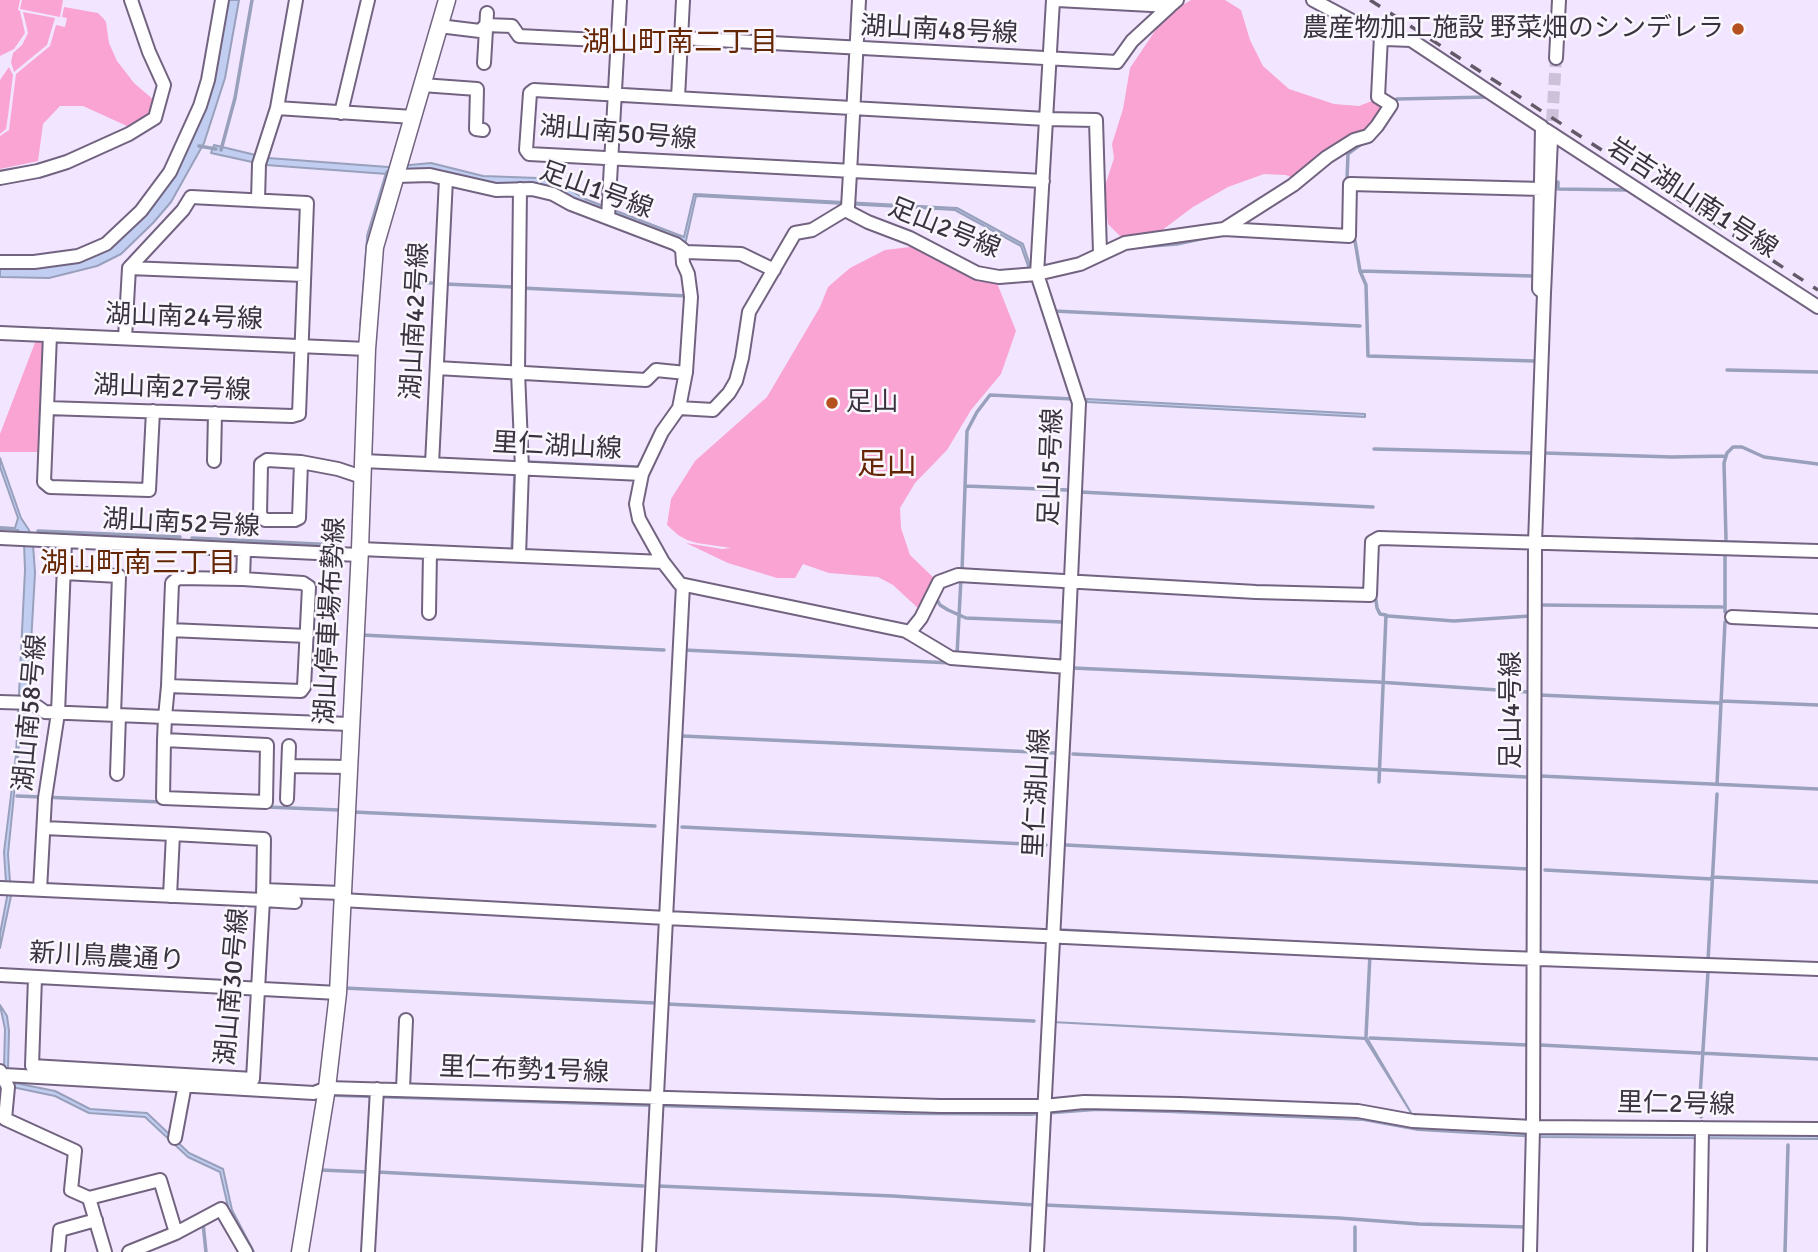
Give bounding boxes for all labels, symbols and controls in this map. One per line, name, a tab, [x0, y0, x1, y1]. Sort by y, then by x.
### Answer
street label: 湖山南48号線	[859, 11, 1019, 51]
place label: 農産物加工施設 野菜畑のシンデレラ	[1302, 13, 1724, 45]
marker: 農産物加工施設 野菜畑のシンデレラ	[1730, 21, 1746, 37]
district label: 湖山町南二丁目	[582, 27, 778, 61]
street label: 湖山南50号線	[538, 112, 698, 156]
street label: 岩吉湖山南1号線	[1601, 133, 1783, 265]
street label: 足山1号線	[535, 156, 657, 226]
street label: 足山2号線	[883, 192, 1005, 266]
street label: 湖山南42号線	[396, 241, 436, 401]
street label: 湖山南24号線	[104, 300, 264, 336]
street label: 湖山南27号線	[92, 371, 252, 407]
place label: 足山	[846, 387, 898, 419]
marker: 足山	[824, 395, 840, 411]
street label: 足山5号線	[1034, 407, 1070, 527]
street label: 里仁湖山線	[491, 428, 623, 466]
district label: 足山	[857, 448, 917, 484]
street label: 湖山南52号線	[101, 504, 261, 544]
street label: 湖山停車場布勢線	[310, 516, 352, 726]
district label: 湖山町南三丁目	[40, 548, 236, 582]
street label: 湖山南58号線	[9, 633, 53, 793]
street label: 足山4号線	[1496, 651, 1528, 769]
street label: 里仁湖山線	[1019, 727, 1057, 859]
street label: 湖山南30号線	[211, 907, 255, 1067]
street label: 新川鳥農通り	[28, 938, 186, 978]
street label: 里仁布勢1号線	[438, 1052, 610, 1090]
street label: 里仁2号線	[1617, 1088, 1735, 1122]

